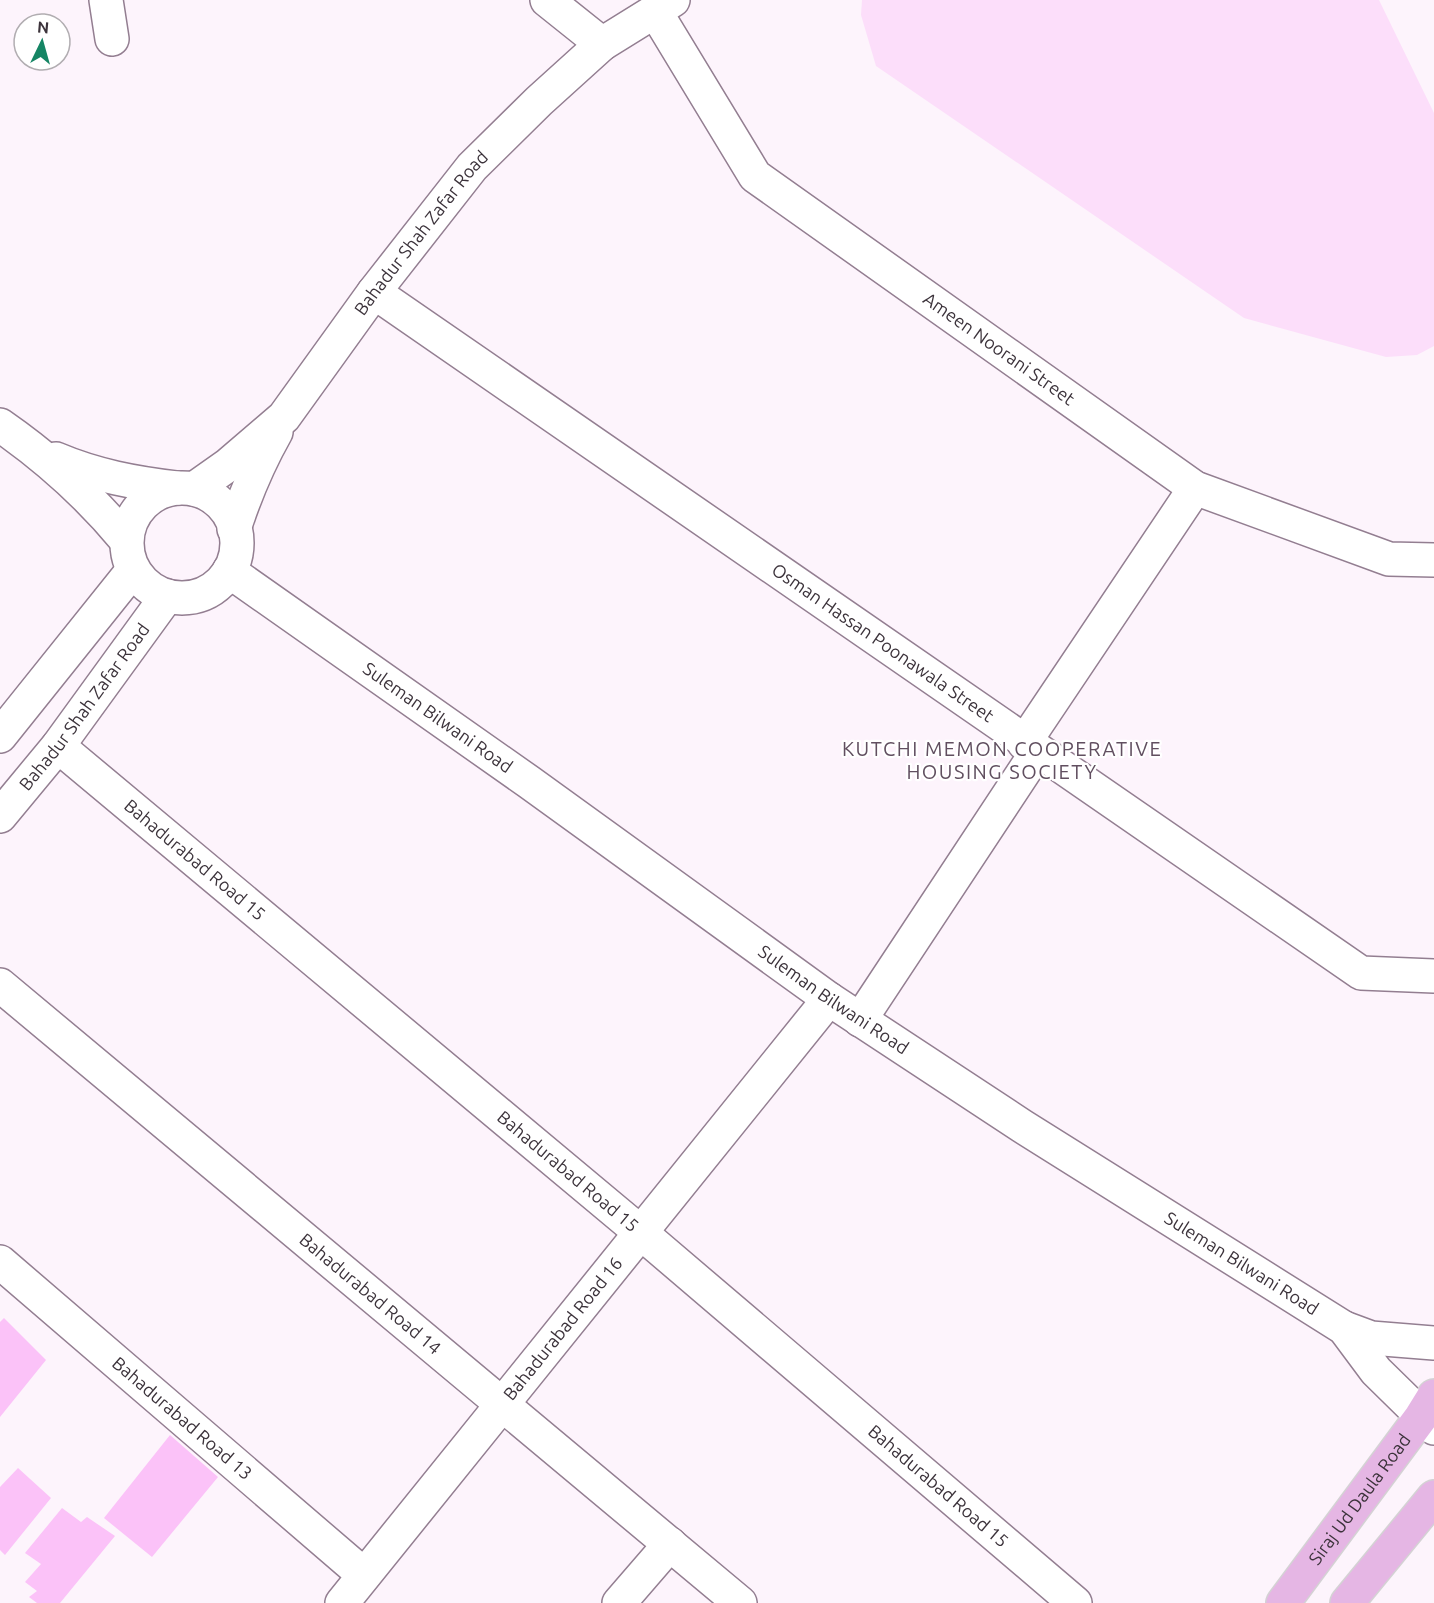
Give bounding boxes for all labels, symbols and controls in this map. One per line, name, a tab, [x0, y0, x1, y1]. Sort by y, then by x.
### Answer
north arrow	[12, 12, 72, 72]
text: N	[37, 18, 50, 37]
street label: Bahadur Shah Zafar Road	[350, 146, 491, 318]
street label: Ameen Noorani Street	[920, 288, 1079, 409]
street label: Osman Hassan Poonawala Street	[769, 559, 998, 726]
street label: Bahadur Shah Zafar Road	[15, 619, 153, 794]
street label: Suleman Bilwani Road	[360, 658, 517, 776]
district label: KUTCHI MEMON COOPERATIVE HOUSING SOCIETY	[842, 737, 1162, 783]
street label: Bahadurabad Road 15	[121, 795, 270, 924]
street label: Suleman Bilwani Road	[755, 940, 913, 1058]
street label: Bahadurabad Road 15	[494, 1106, 643, 1235]
street label: Suleman Bilwani Road	[1161, 1207, 1322, 1318]
street label: Bahadurabad Road 14	[296, 1229, 445, 1358]
street label: Bahadurabad Road 16	[499, 1253, 626, 1404]
street label: Bahadurabad Road 13	[109, 1352, 256, 1483]
street label: Bahadurabad Road 15	[865, 1420, 1013, 1551]
street label: Siraj Ud Daula Road	[1304, 1430, 1414, 1568]

